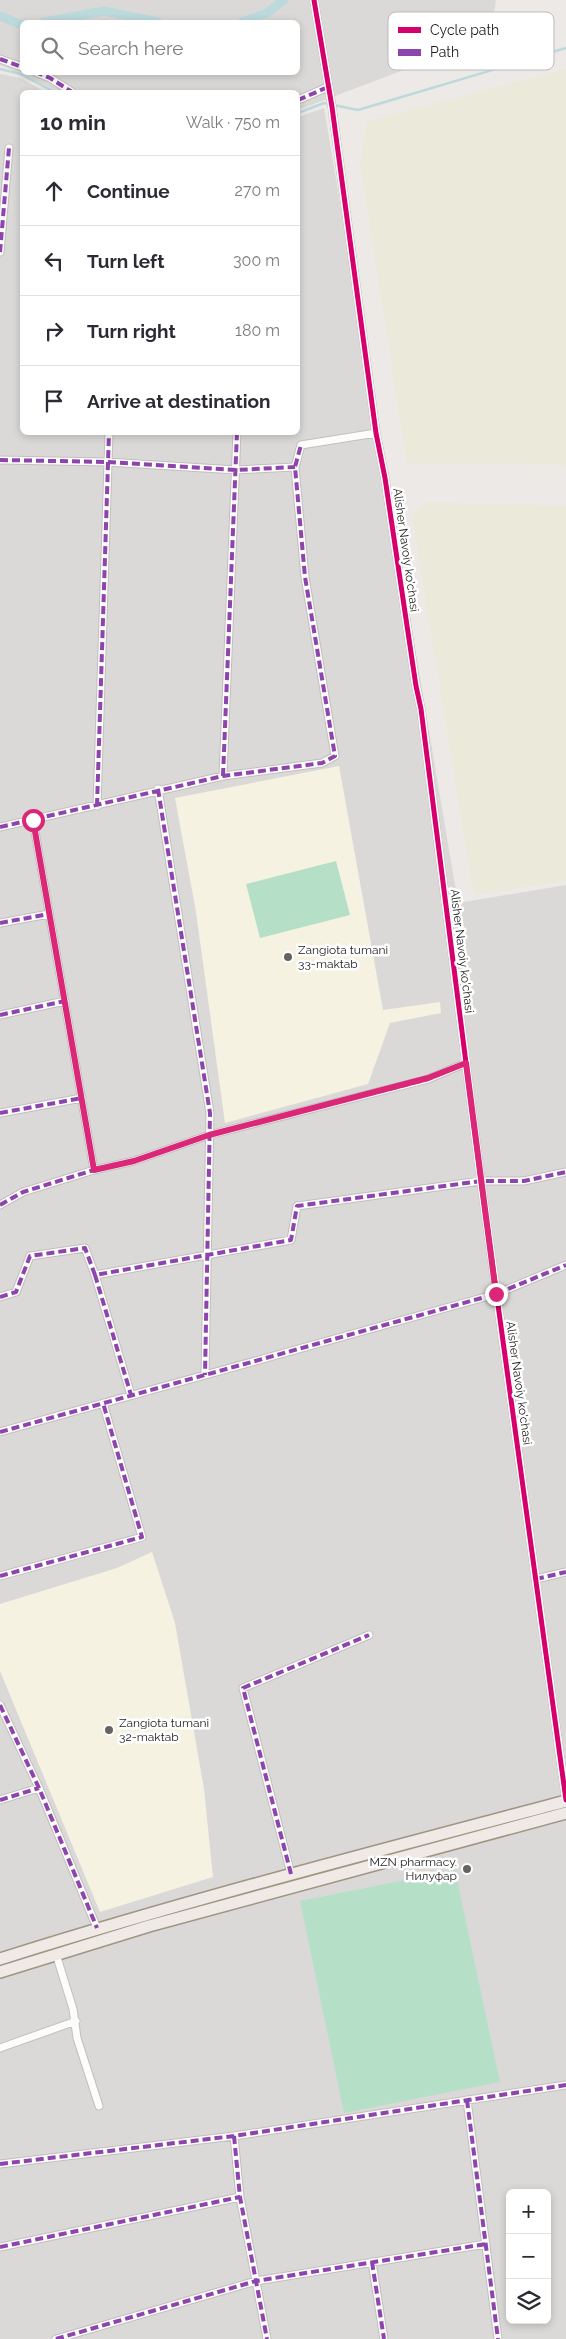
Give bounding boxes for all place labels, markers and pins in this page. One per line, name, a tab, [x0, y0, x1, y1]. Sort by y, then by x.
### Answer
place label: Zangiota tumani 33-maktab	[298, 943, 388, 971]
marker: Zangiota tumani 33-maktab	[282, 951, 294, 963]
place label: Zangiota tumani 32-maktab	[119, 1716, 209, 1744]
marker: Zangiota tumani 32-maktab	[103, 1724, 115, 1736]
place label: MZN pharmacy. Нилуфар	[370, 1855, 457, 1883]
marker: MZN pharmacy. Нилуфар	[461, 1863, 473, 1875]

